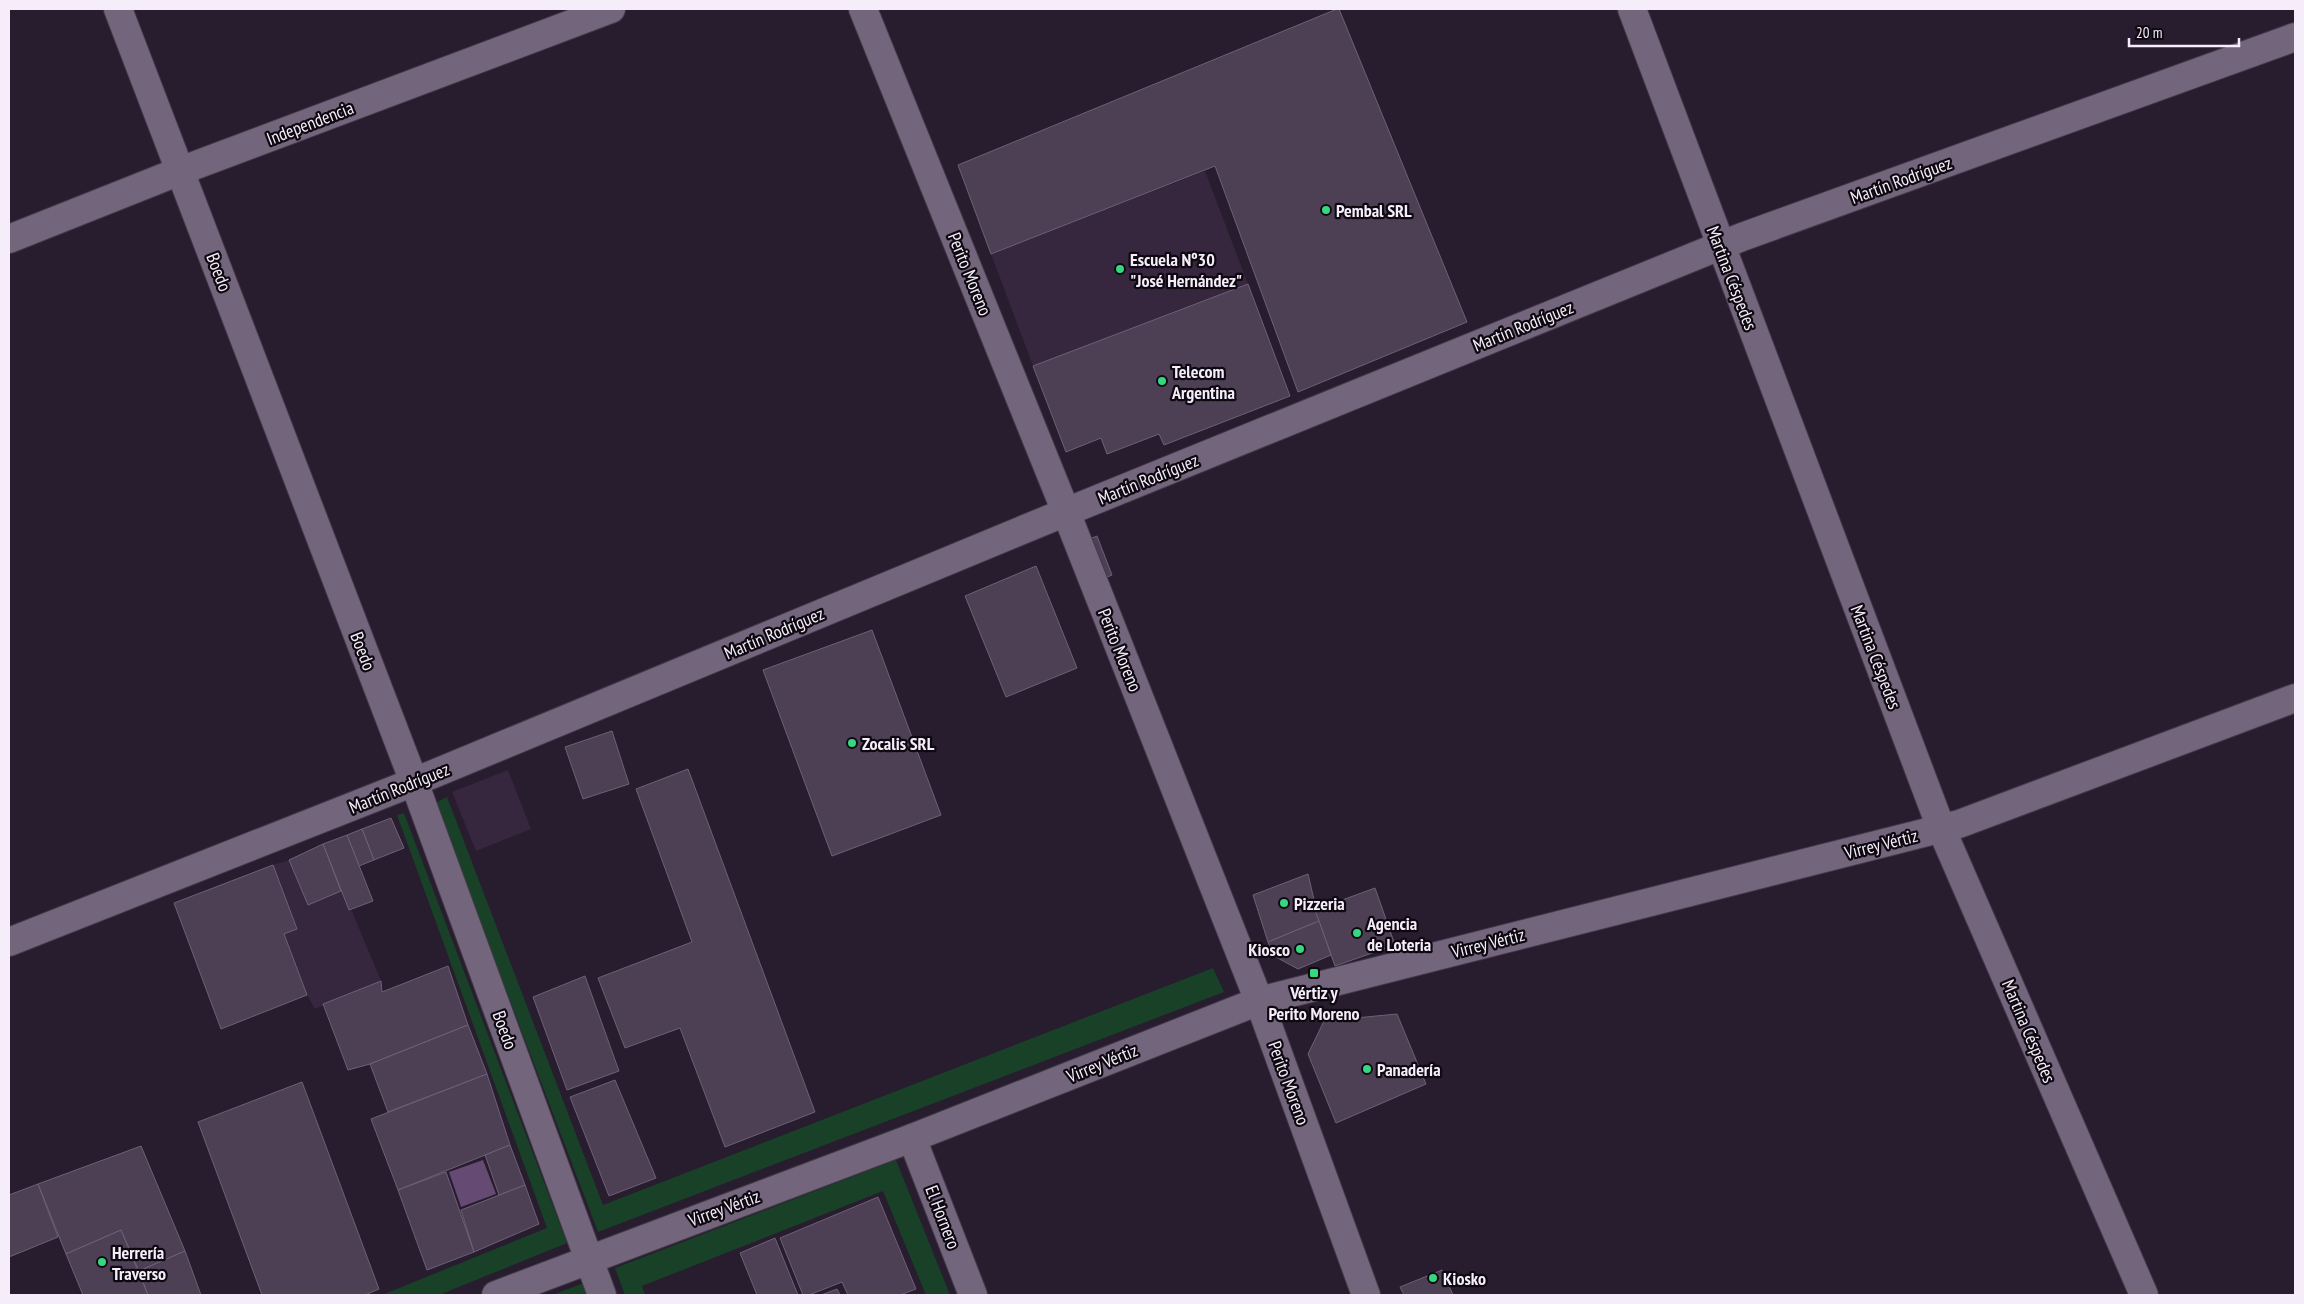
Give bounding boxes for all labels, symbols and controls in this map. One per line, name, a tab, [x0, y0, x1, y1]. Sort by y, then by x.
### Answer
scale bar	[2129, 15, 2239, 47]
text: 20 m	[2136, 23, 2162, 42]
street label: Independencia	[263, 96, 357, 150]
street label: Martín Rodríguez	[1847, 151, 1955, 209]
place label: Pembal SRL	[1336, 199, 1412, 222]
marker: Pembal SRL	[1320, 204, 1332, 216]
street label: Martina Céspedes	[1702, 223, 1762, 333]
street label: Perito Moreno	[943, 229, 997, 319]
place label: Escuela Nº30 "José Hernández"	[1130, 248, 1242, 292]
street label: Boedo	[201, 250, 237, 295]
marker: Escuela Nº30 "José Hernández"	[1114, 263, 1126, 275]
street label: Martín Rodríguez	[1469, 295, 1577, 357]
place label: Telecom Argentina	[1171, 360, 1235, 404]
marker: Telecom Argentina	[1156, 375, 1168, 387]
street label: Martín Rodríguez	[1094, 448, 1202, 510]
street label: Martín Rodríguez	[721, 602, 827, 664]
street label: Martina Céspedes	[1846, 602, 1906, 712]
street label: Perito Moreno	[1093, 605, 1147, 695]
street label: Boedo	[345, 629, 381, 674]
place label: Zocalis SRL	[862, 732, 935, 755]
marker: Zocalis SRL	[846, 737, 858, 749]
street label: Martín Rodríguez	[345, 757, 453, 819]
street label: Virrey Vértiz	[1841, 824, 1920, 864]
place label: Pizzeria	[1294, 892, 1345, 915]
marker: Pizzeria	[1278, 897, 1290, 909]
place label: Agencia de Loteria	[1366, 912, 1431, 956]
street label: Virrey Vértiz	[1448, 923, 1527, 963]
marker: Agencia de Loteria	[1351, 927, 1363, 939]
place label: Kiosco	[1248, 938, 1290, 961]
marker: Kiosco	[1294, 943, 1306, 955]
marker: Vértiz y Perito Moreno	[1308, 967, 1320, 979]
street label: Martina Céspedes	[1997, 976, 2061, 1086]
place label: Vértiz y Perito Moreno	[1268, 981, 1360, 1025]
street label: Boedo	[487, 1008, 523, 1053]
street label: Virrey Vértiz	[1062, 1038, 1141, 1088]
street label: Perito Moreno	[1263, 1038, 1315, 1128]
place label: Panadería	[1377, 1058, 1441, 1081]
marker: Panadería	[1361, 1063, 1373, 1075]
street label: El Hornero	[920, 1182, 966, 1252]
street label: Virrey Vértiz	[684, 1184, 763, 1232]
place label: Herrería Traverso	[112, 1241, 166, 1285]
marker: Herrería Traverso	[96, 1256, 108, 1268]
place label: Kiosko	[1443, 1267, 1486, 1290]
marker: Kiosko	[1427, 1272, 1439, 1284]

